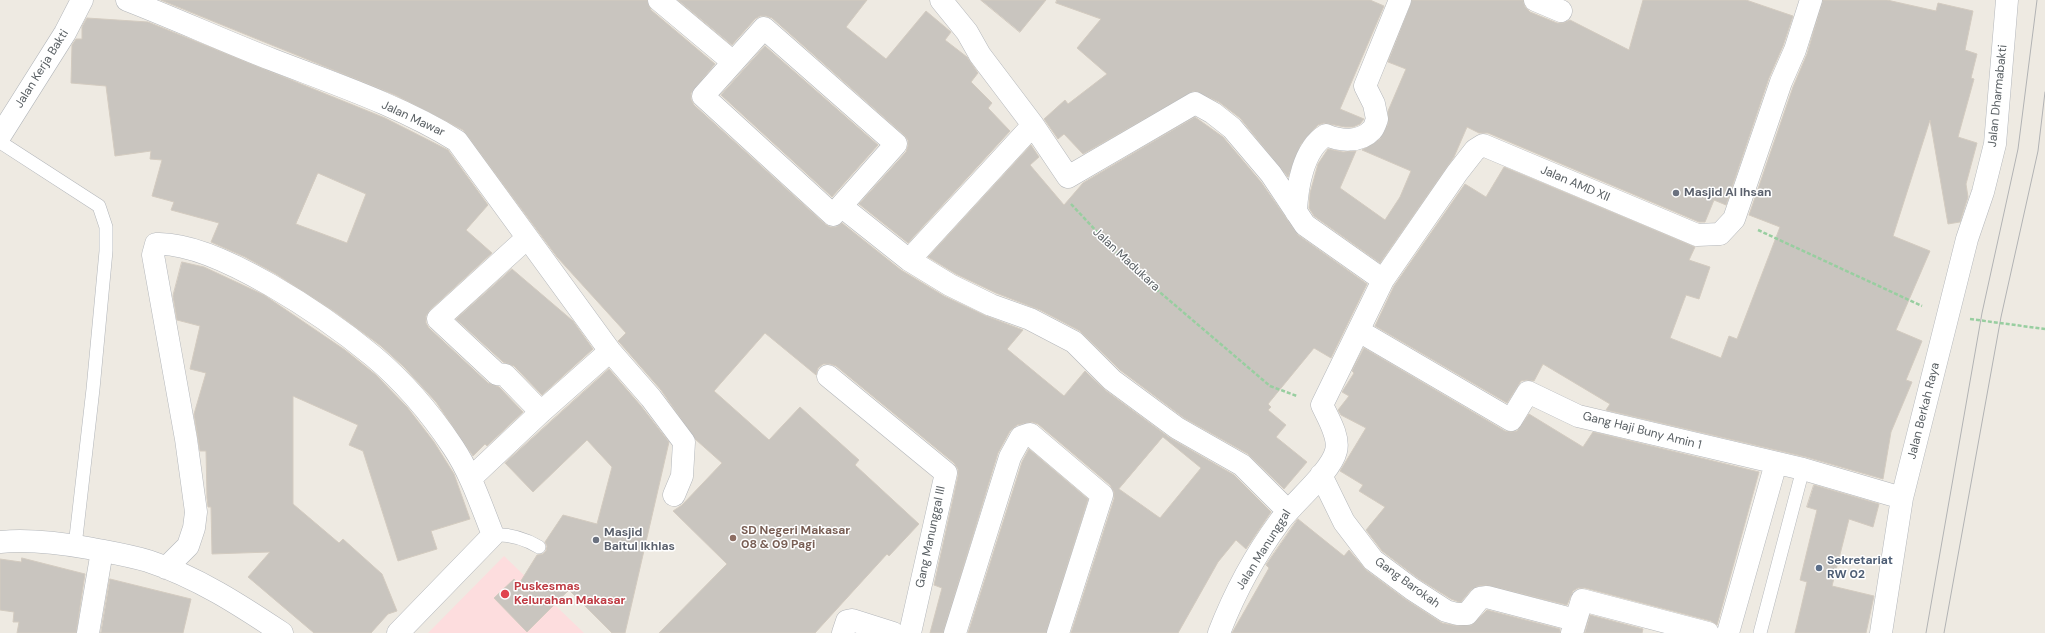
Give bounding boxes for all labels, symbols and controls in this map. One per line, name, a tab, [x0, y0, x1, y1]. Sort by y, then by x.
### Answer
street label: Jalan Kerja Bakti	[12, 27, 72, 111]
street label: Jalan Dharmabakti	[1985, 44, 2011, 148]
street label: Jalan Mawar	[379, 98, 447, 140]
street label: Jalan AMD XII	[1538, 163, 1612, 205]
place label: Masjid Al Ihsan	[1684, 186, 1771, 200]
marker: Masjid Al Ihsan	[1671, 188, 1681, 198]
street label: Jalan Madukara	[1090, 225, 1162, 295]
street label: Jalan Berkah Raya	[1905, 361, 1943, 461]
street label: Gang Haji Buny Amin 1	[1581, 409, 1703, 453]
street label: Gang Manunggal III	[913, 485, 949, 589]
street label: Jalan Manunggal	[1234, 507, 1294, 593]
place label: SD Negeri Makasar 08 & 09 Pagi	[741, 524, 850, 552]
place label: Masjid Baitul Ikhlas	[604, 526, 675, 554]
marker: SD Negeri Makasar 08 & 09 Pagi	[728, 533, 738, 543]
marker: Masjid Baitul Ikhlas	[591, 535, 601, 545]
place label: Sekretariat RW 02	[1827, 554, 1893, 582]
street label: Gang Barokah	[1372, 555, 1442, 611]
marker: Sekretariat RW 02	[1814, 563, 1824, 573]
place label: Puskesmas Kelurahan Makasar	[514, 580, 625, 608]
marker: Puskesmas Kelurahan Makasar	[499, 588, 511, 600]

